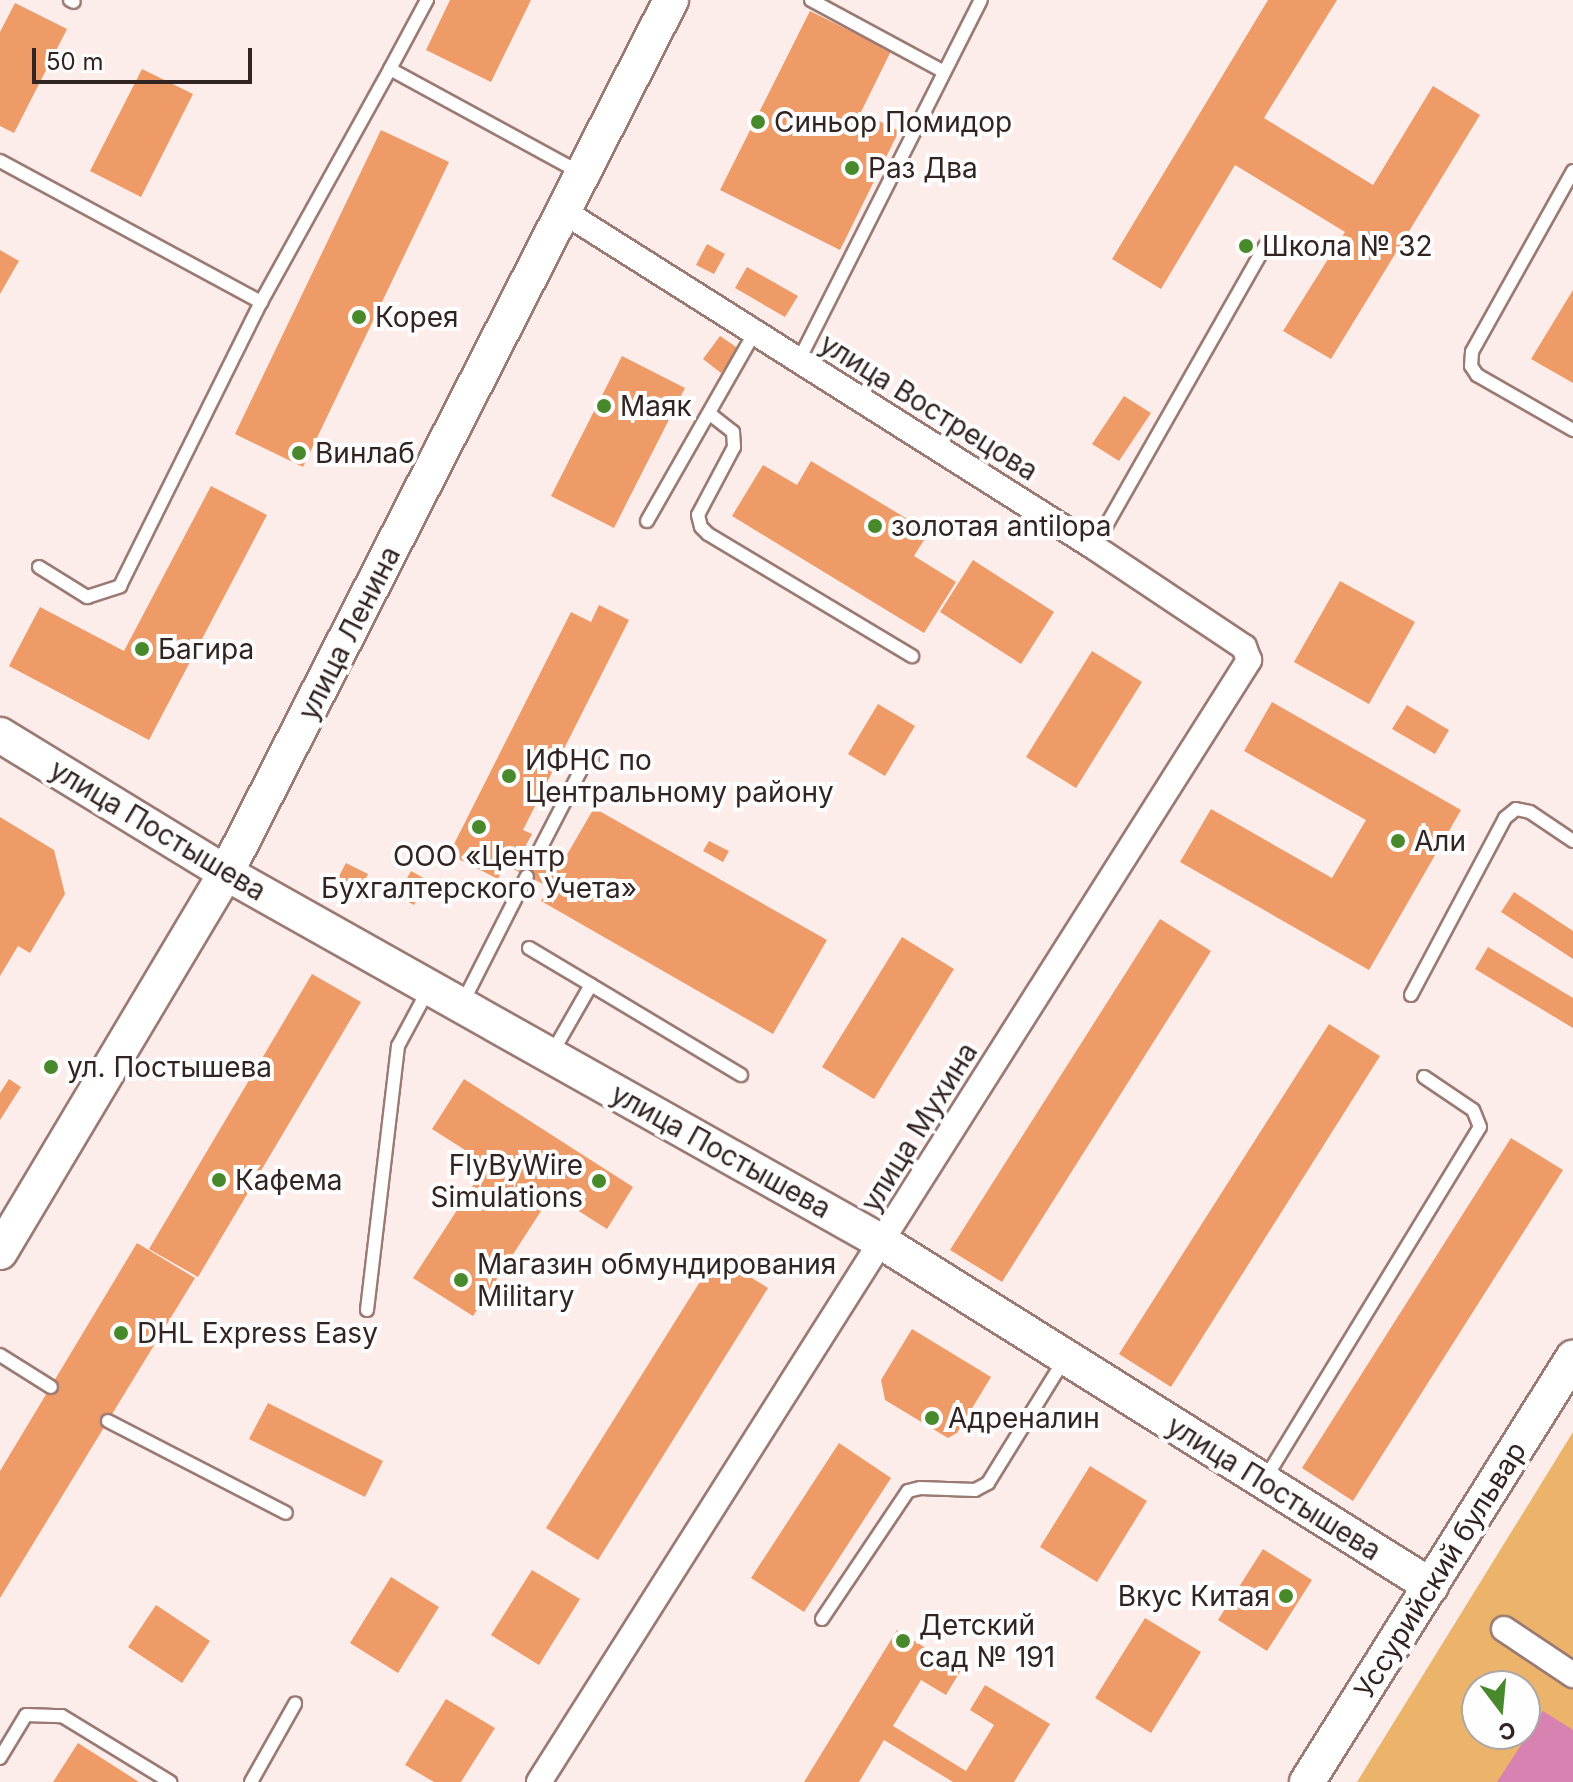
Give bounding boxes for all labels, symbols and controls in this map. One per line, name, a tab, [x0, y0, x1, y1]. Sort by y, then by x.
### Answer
scale bar	[36, 32, 256, 82]
text: 50 m	[46, 47, 104, 76]
place label: Синьор Помидор	[774, 105, 1012, 139]
marker: Синьор Помидор	[749, 113, 767, 131]
place label: Раз Два	[868, 151, 978, 185]
marker: Раз Два	[843, 159, 861, 177]
place label: Школа № 32	[1262, 229, 1433, 263]
marker: Школа № 32	[1237, 237, 1255, 255]
place label: Корея	[375, 300, 458, 334]
marker: Корея	[350, 308, 368, 326]
street label: улица Вострецова	[814, 326, 1044, 488]
place label: Маяк	[620, 389, 692, 423]
marker: Маяк	[595, 397, 613, 415]
place label: Винлаб	[315, 436, 415, 470]
marker: Винлаб	[290, 444, 308, 462]
place label: золотая antilopa	[891, 509, 1112, 543]
marker: золотая antilopa	[866, 517, 884, 535]
street label: улица Ленина	[291, 541, 407, 725]
place label: Багира	[158, 632, 254, 666]
marker: Багира	[133, 640, 151, 658]
place label: ИФНС по Центральному району	[525, 743, 834, 809]
street label: улица Постышева	[44, 752, 272, 908]
marker: ИФНС по Центральному району	[500, 767, 518, 785]
marker: ООО «Центр Бухгалтерского Учета»	[470, 818, 488, 836]
place label: Али	[1414, 824, 1466, 858]
marker: Али	[1389, 832, 1407, 850]
place label: ООО «Центр Бухгалтерского Учета»	[321, 839, 637, 905]
street label: улица Мухина	[854, 1036, 984, 1218]
place label: ул. Постышева	[67, 1050, 272, 1084]
marker: ул. Постышева	[42, 1058, 60, 1076]
street label: улица Постышева	[605, 1077, 837, 1225]
place label: FlyByWire Simulations	[431, 1148, 583, 1214]
place label: Кафема	[235, 1163, 342, 1197]
marker: Кафема	[210, 1171, 228, 1189]
marker: FlyByWire Simulations	[590, 1172, 608, 1190]
place label: Магазин обмундирования Military	[477, 1247, 836, 1313]
marker: Магазин обмундирования Military	[452, 1271, 470, 1289]
place label: DHL Express Easy	[137, 1316, 378, 1350]
marker: DHL Express Easy	[112, 1324, 130, 1342]
place label: Адреналин	[948, 1401, 1100, 1435]
marker: Адреналин	[923, 1409, 941, 1427]
street label: улица Постышева	[1161, 1409, 1387, 1567]
street label: Уссурийский бульвар	[1347, 1435, 1533, 1705]
place label: Вкус Китая	[1118, 1579, 1270, 1613]
marker: Вкус Китая	[1277, 1587, 1295, 1605]
place label: Детский сад № 191	[919, 1608, 1055, 1674]
marker: Детский сад № 191	[894, 1632, 912, 1650]
north arrow	[1461, 1670, 1541, 1750]
text: С	[1496, 1716, 1518, 1746]

